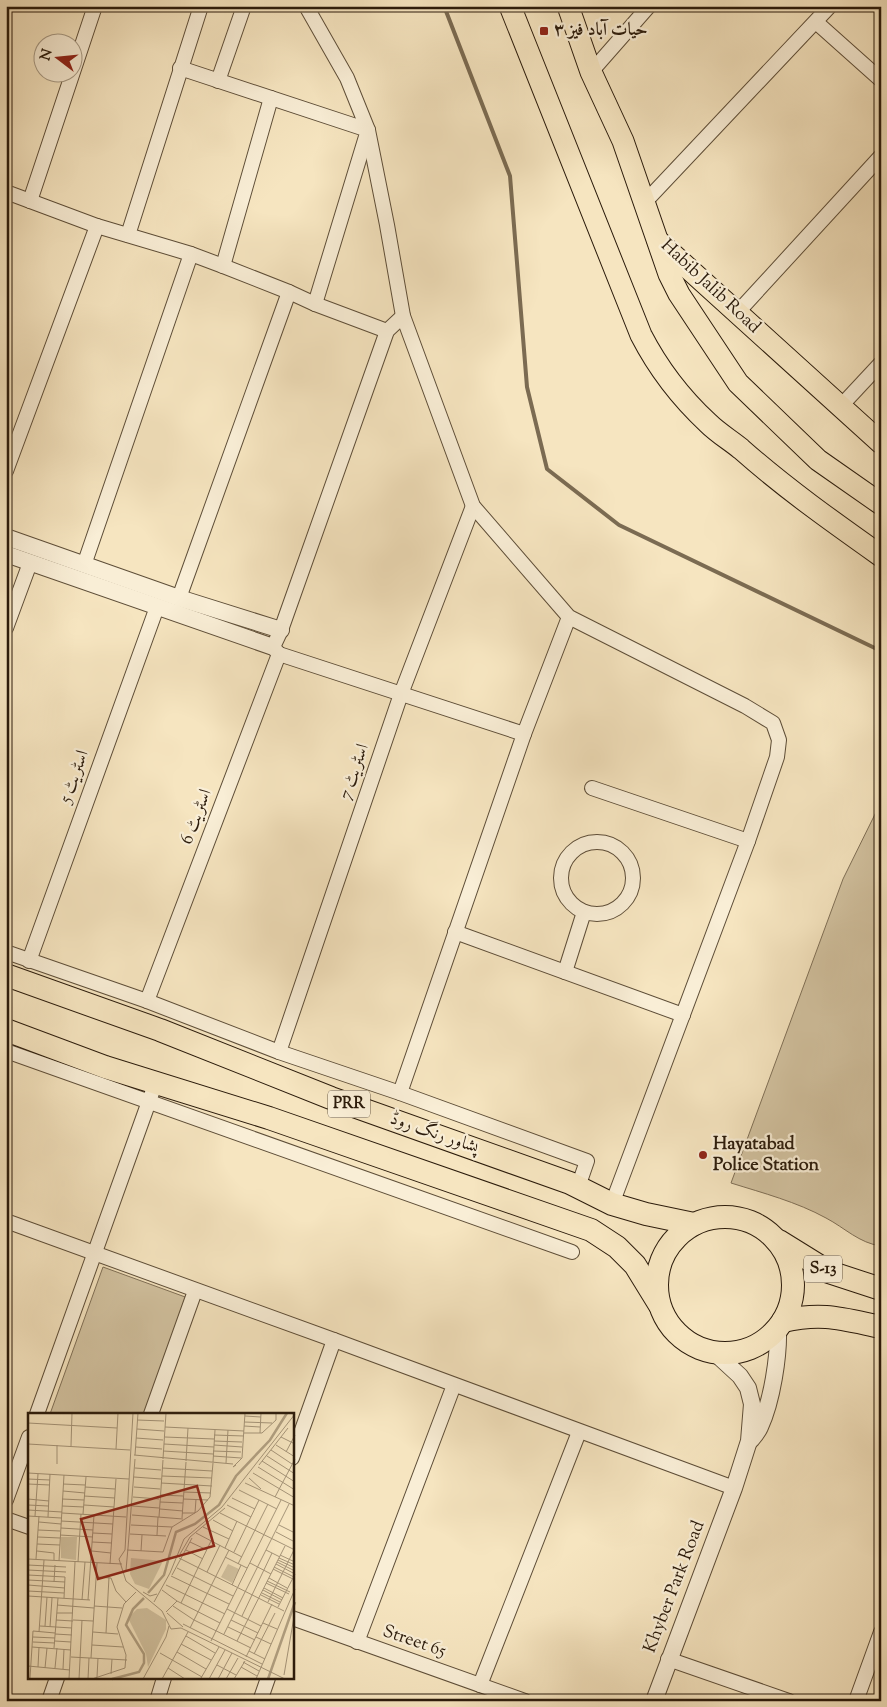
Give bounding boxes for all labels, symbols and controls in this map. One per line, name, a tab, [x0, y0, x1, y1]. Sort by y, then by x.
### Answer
place label: حیات آباد فیز ۳	[554, 18, 648, 44]
marker: حیات آباد فیز ۳	[538, 25, 550, 37]
north arrow	[32, 32, 82, 82]
text: N	[36, 47, 59, 63]
street label: Habib Jalib Road	[654, 234, 766, 340]
street label: اسٹریٹ 7	[333, 740, 377, 803]
street label: اسٹریٹ 5	[53, 747, 97, 808]
street label: اسٹریٹ 6	[175, 785, 219, 848]
road number: PRR	[328, 1090, 370, 1118]
street label: پشاور رنگ روڈ	[386, 1106, 483, 1162]
place label: Hayatabad Police Station	[713, 1132, 820, 1179]
marker: Hayatabad Police Station	[697, 1149, 709, 1161]
road number: S-13	[804, 1256, 842, 1282]
inset map	[28, 1413, 294, 1680]
street label: Khyber Park Road	[638, 1517, 712, 1657]
street label: Street 65	[379, 1619, 449, 1665]

